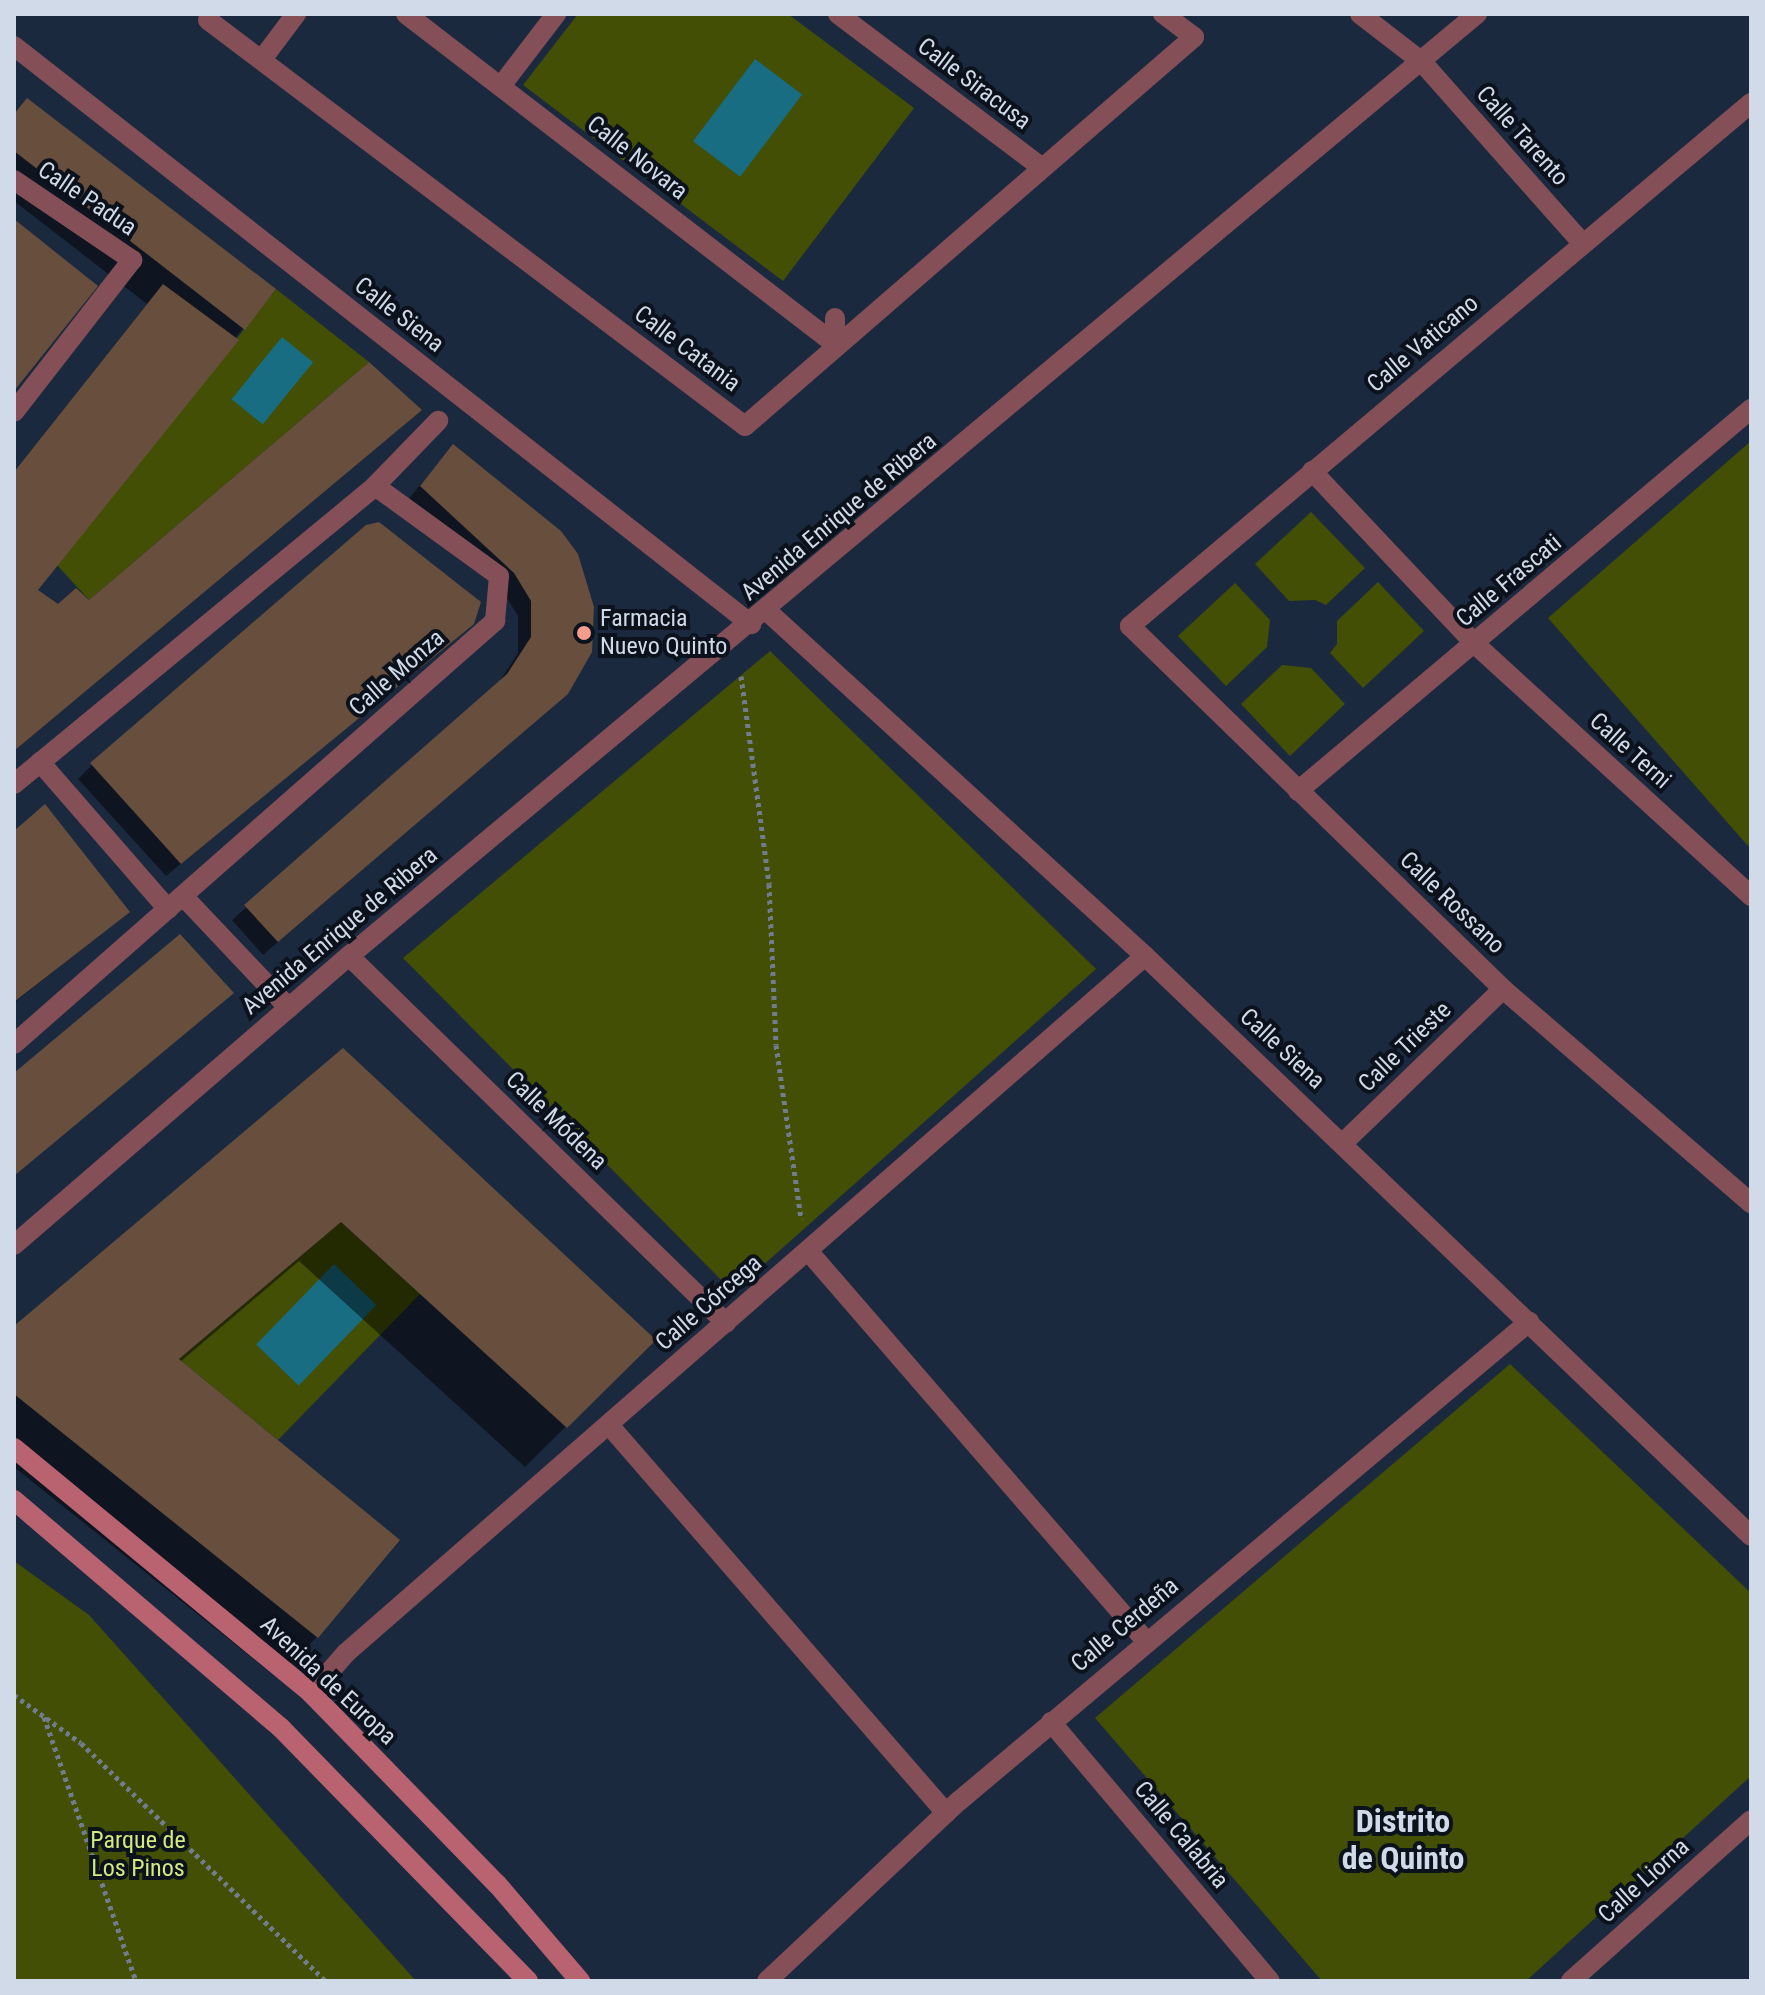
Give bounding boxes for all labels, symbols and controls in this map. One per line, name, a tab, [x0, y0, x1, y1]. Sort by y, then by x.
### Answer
street label: Calle Siracusa	[912, 32, 1036, 136]
street label: Calle Tarento	[1470, 80, 1574, 192]
street label: Calle Novara	[581, 110, 693, 206]
street label: Calle Padua	[32, 156, 142, 242]
street label: Calle Siena	[349, 271, 449, 359]
street label: Calle Vaticano	[1362, 289, 1484, 399]
street label: Calle Catania	[628, 300, 746, 398]
street label: Avenida Enrique de Ribera	[736, 427, 942, 607]
street label: Calle Frascati	[1450, 529, 1568, 633]
place label: Farmacia Nuevo Quinto	[600, 605, 727, 661]
street label: Calle Monza	[344, 624, 450, 722]
marker: Farmacia Nuevo Quinto	[575, 624, 593, 642]
street label: Calle Terni	[1583, 707, 1677, 795]
street label: Avenida Enrique de Ribera	[237, 841, 443, 1021]
street label: Calle Rossano	[1394, 846, 1510, 960]
street label: Calle Trieste	[1353, 996, 1457, 1098]
street label: Calle Siena	[1234, 1003, 1330, 1095]
street label: Calle Módena	[499, 1066, 613, 1176]
street label: Calle Córcega	[650, 1249, 768, 1357]
street label: Calle Cerdeña	[1066, 1572, 1184, 1678]
street label: Avenida de Europa	[254, 1611, 402, 1751]
street label: Calle Calabria	[1128, 1776, 1234, 1894]
district label: Distrito de Quinto	[1342, 1803, 1464, 1878]
park label: Parque de Los Pinos	[90, 1827, 186, 1883]
street label: Calle Liorna	[1593, 1833, 1695, 1929]

